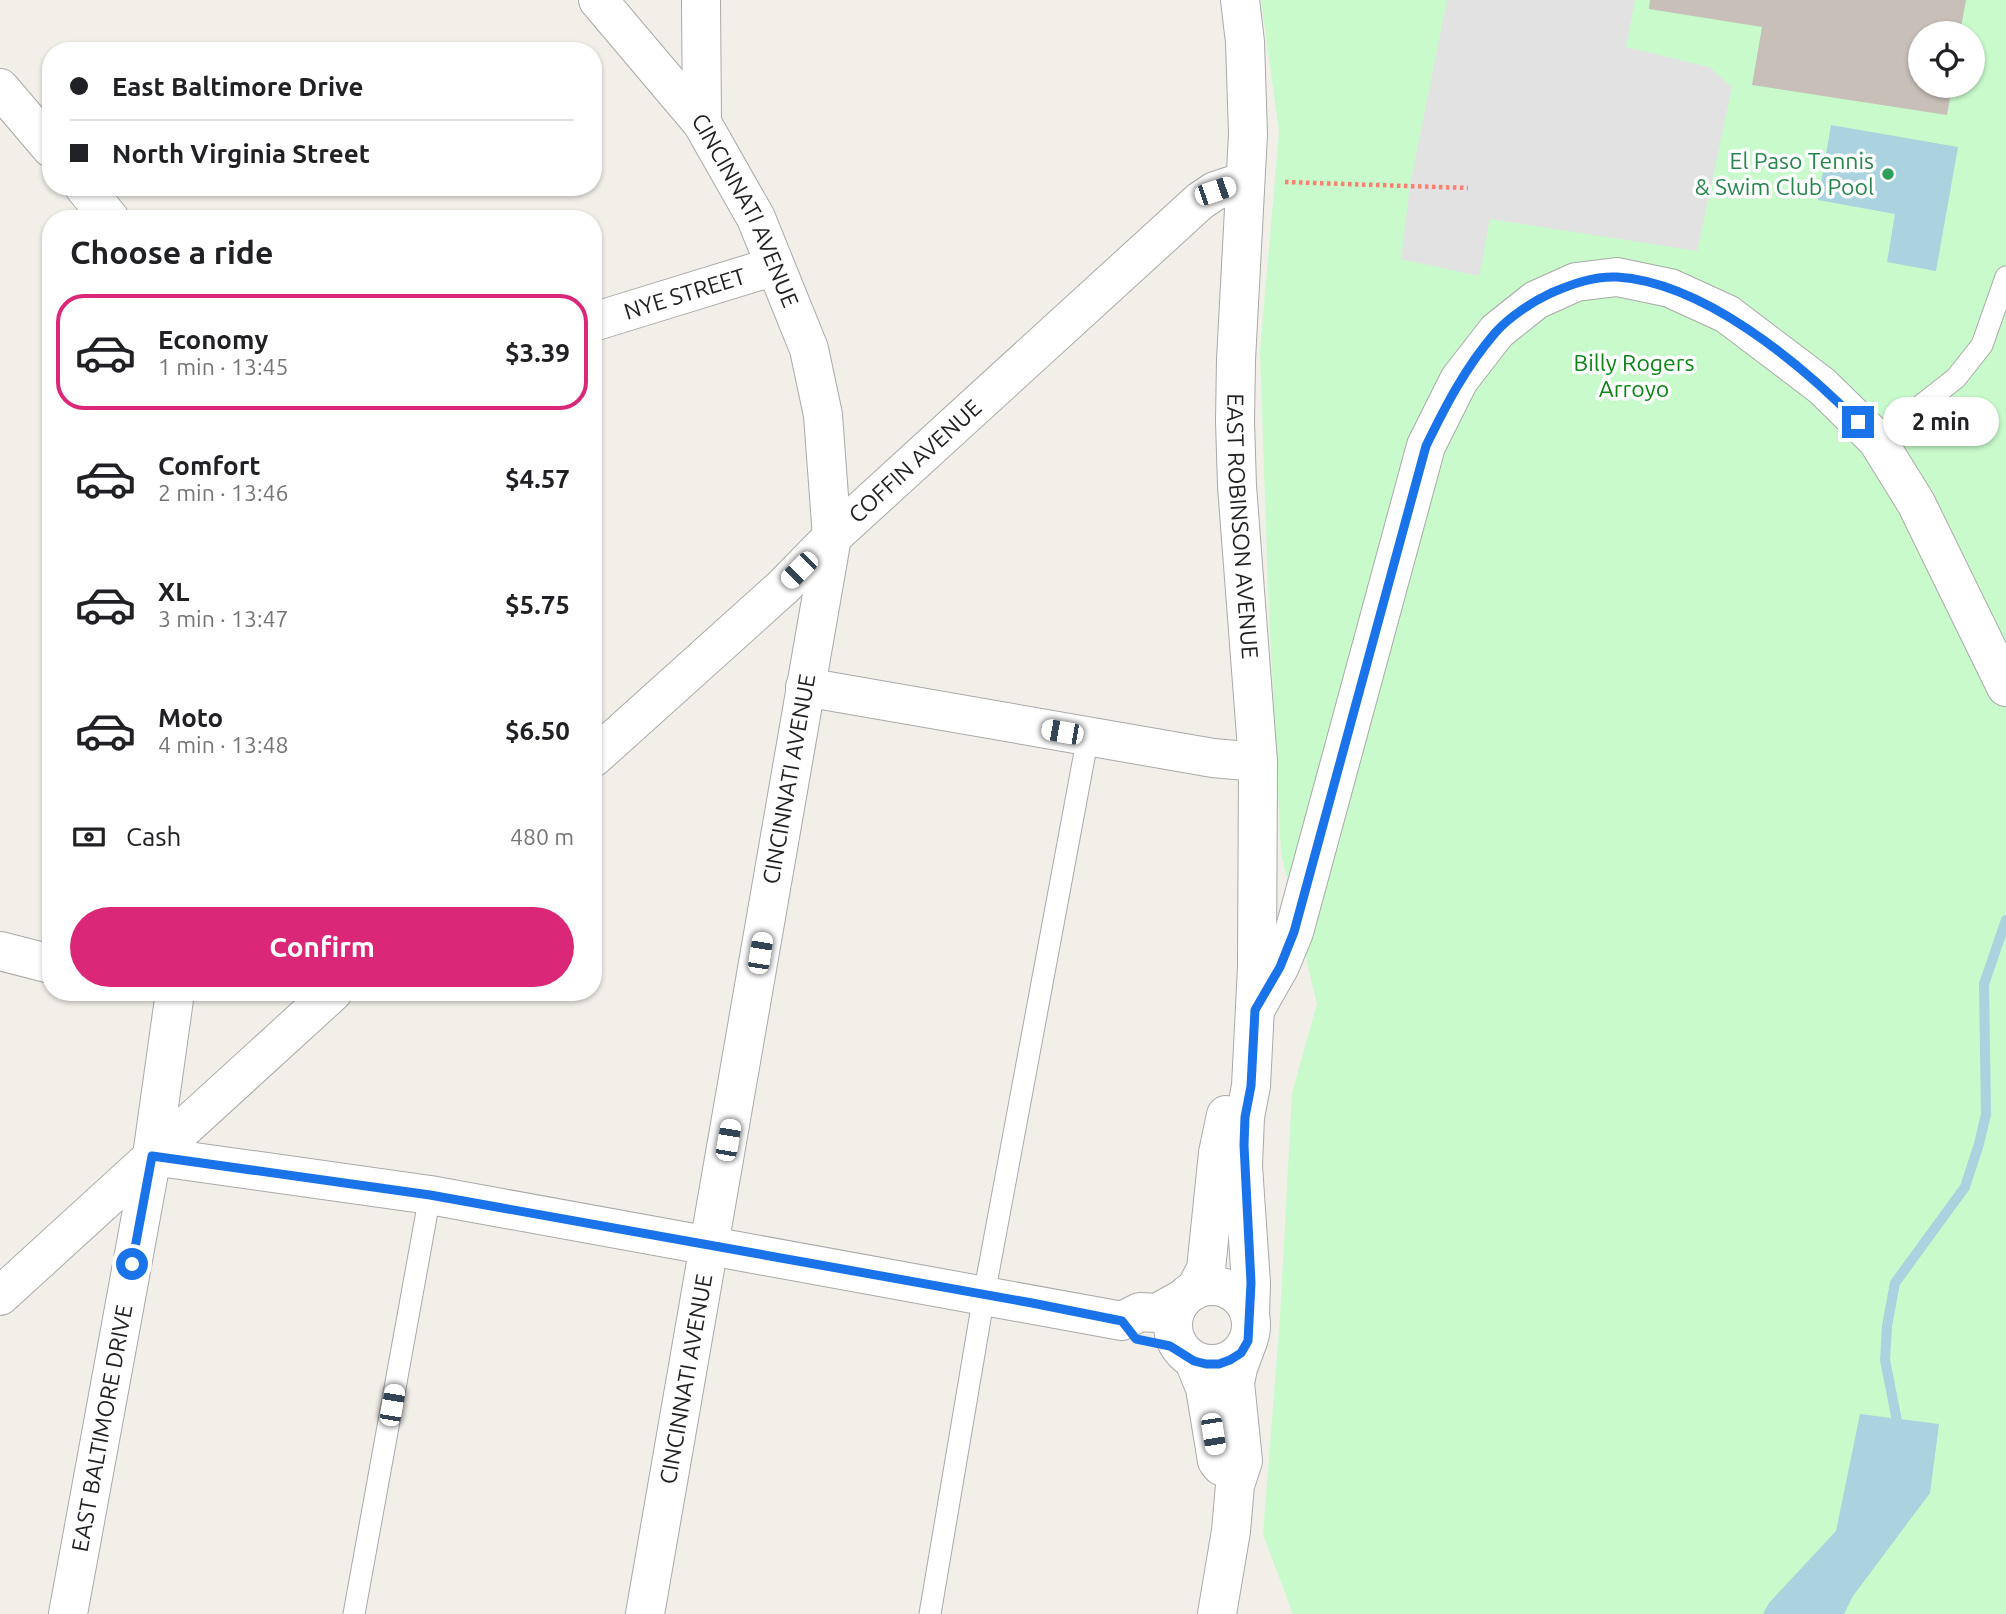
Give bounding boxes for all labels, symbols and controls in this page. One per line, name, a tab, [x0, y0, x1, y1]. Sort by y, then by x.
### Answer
map controls	[1908, 21, 1985, 98]
button: locate	[1908, 21, 1985, 98]
text: East Baltimore Drive	[112, 72, 364, 101]
street label: CINCINNATI AVENUE	[687, 108, 804, 311]
text: North Virginia Street	[112, 139, 370, 168]
place label: El Paso Tennis & Swim Club Pool	[1695, 148, 1874, 199]
marker: El Paso Tennis & Swim Club Pool	[1880, 166, 1896, 182]
car	[1192, 174, 1239, 208]
text: Choose a ride	[70, 234, 273, 270]
street label: NYE STREET	[621, 263, 749, 324]
icon: car	[74, 321, 137, 384]
text: Economy	[158, 325, 268, 354]
text: $3.39	[505, 338, 570, 367]
park label: Billy Rogers Arroyo	[1574, 350, 1694, 401]
text: 1 min · 13:45	[158, 354, 289, 379]
street label: EAST ROBINSON AVENUE	[1223, 393, 1263, 660]
street label: COFFIN AVENUE	[843, 394, 986, 527]
callout: 2 min	[1882, 398, 1998, 446]
route end	[1842, 406, 1874, 438]
text: 2 min	[1912, 409, 1970, 434]
icon: car	[74, 447, 137, 510]
text: Comfort	[158, 451, 261, 480]
text: $4.57	[505, 464, 570, 493]
text: 2 min · 13:46	[158, 480, 289, 505]
car	[777, 548, 822, 592]
icon: car	[74, 573, 137, 636]
text: XL	[158, 577, 189, 606]
text: $5.75	[505, 590, 570, 619]
text: 3 min · 13:47	[158, 606, 289, 631]
street label: CINCINNATI AVENUE	[758, 672, 819, 886]
icon: car	[74, 699, 137, 762]
text: Moto	[158, 703, 223, 732]
text: $6.50	[505, 716, 570, 745]
car	[1040, 718, 1085, 746]
text: 4 min · 13:48	[158, 732, 289, 757]
icon: cash	[70, 818, 108, 856]
text: Cash	[126, 822, 181, 851]
text: 480 m	[510, 824, 574, 849]
button: Confirm	[70, 907, 574, 987]
car	[747, 931, 774, 975]
car	[715, 1117, 742, 1163]
route start	[116, 1248, 148, 1280]
street label: CINCINNATI AVENUE	[655, 1272, 716, 1486]
street label: EAST BALTIMORE DRIVE	[67, 1302, 137, 1554]
car	[379, 1382, 406, 1428]
car	[1200, 1412, 1227, 1456]

